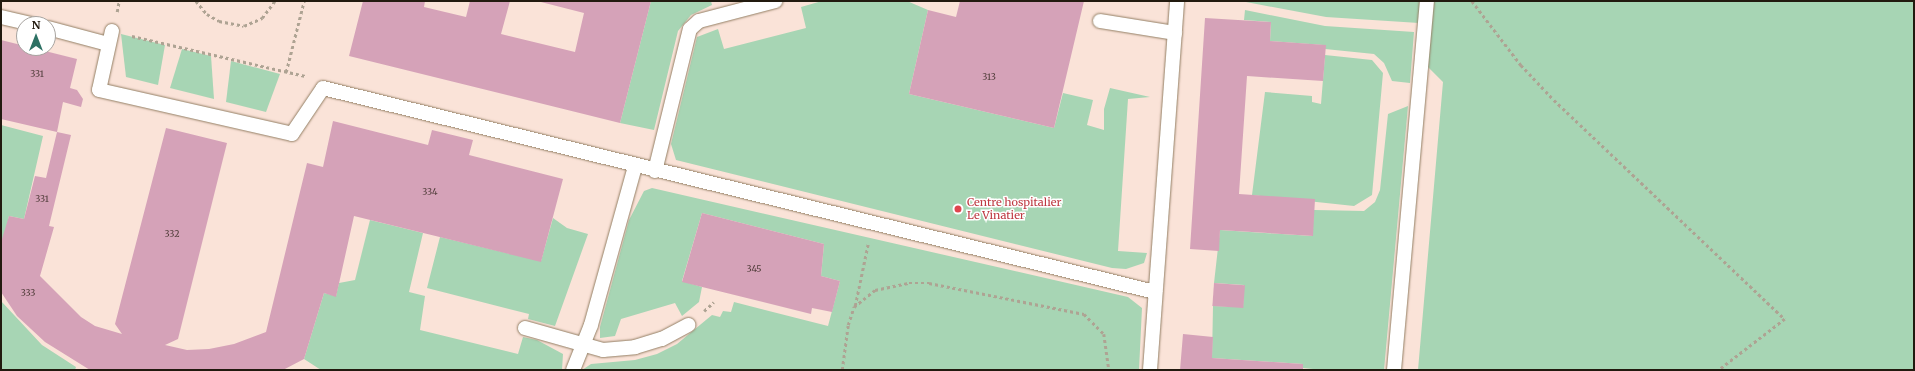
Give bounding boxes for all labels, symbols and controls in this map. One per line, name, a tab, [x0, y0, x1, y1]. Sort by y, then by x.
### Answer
north arrow	[16, 16, 56, 56]
text: N	[32, 18, 40, 32]
house number: 331	[30, 69, 44, 79]
house number: 313	[982, 72, 996, 82]
house number: 334	[422, 187, 438, 197]
house number: 331	[35, 194, 49, 204]
place label: Centre hospitalier Le Vinatier	[967, 196, 1061, 222]
marker: Centre hospitalier Le Vinatier	[952, 203, 964, 215]
house number: 332	[165, 229, 179, 239]
house number: 345	[746, 264, 762, 274]
house number: 333	[21, 288, 35, 298]

